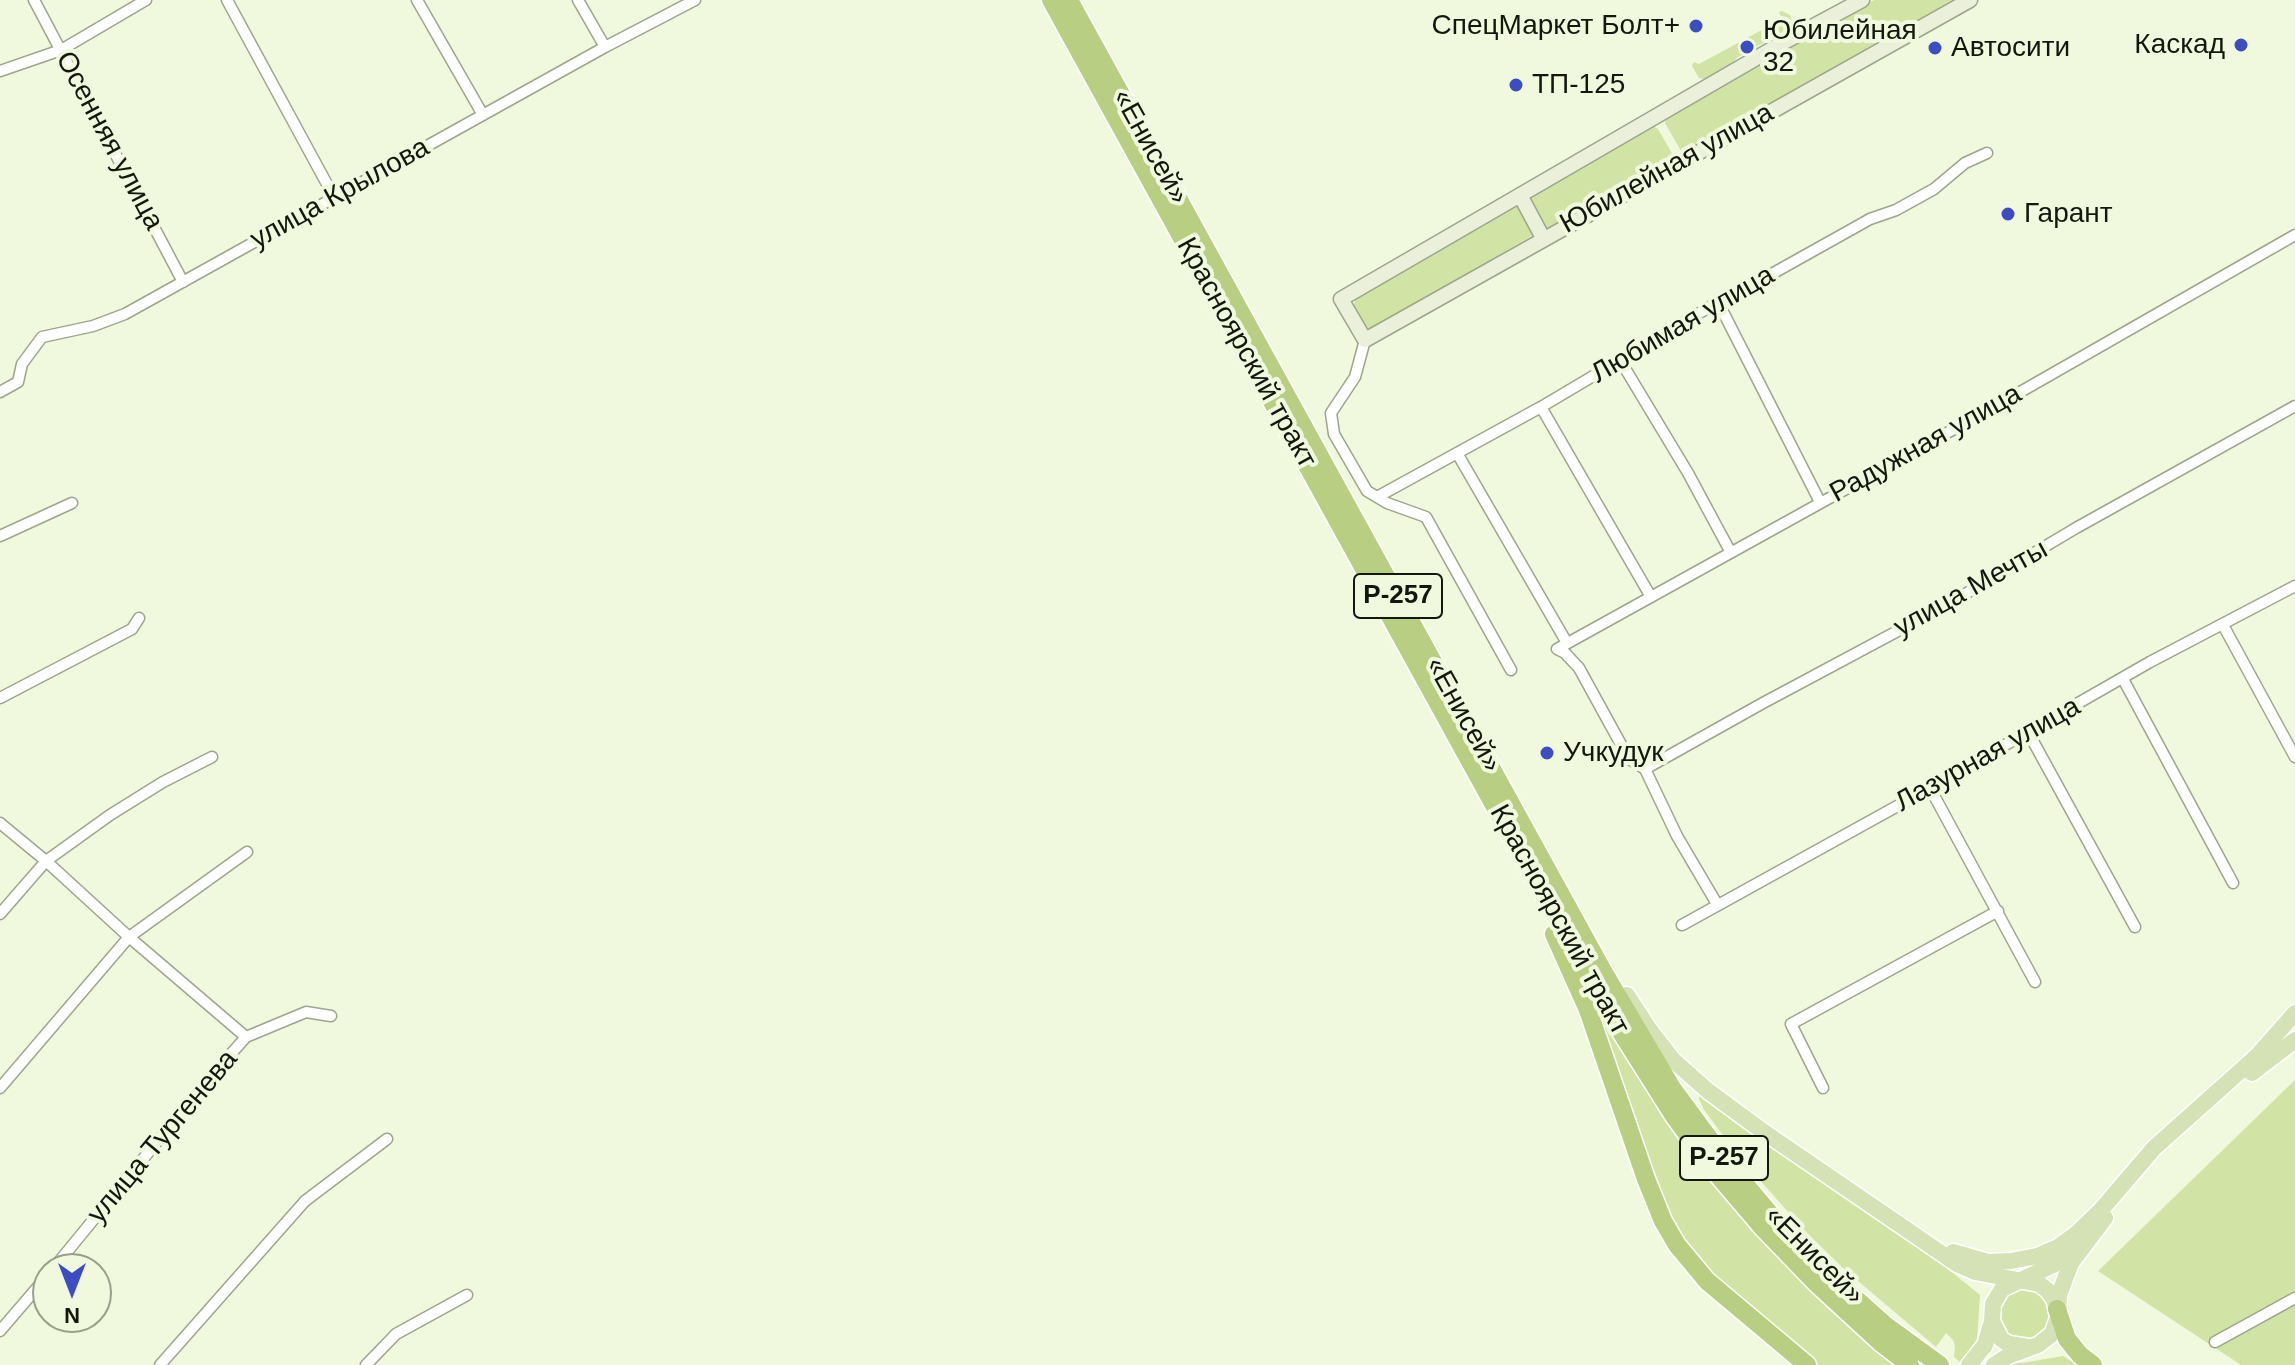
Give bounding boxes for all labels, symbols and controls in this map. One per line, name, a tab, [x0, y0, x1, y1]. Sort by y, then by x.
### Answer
place label: СпецМаркет Болт+	[1432, 9, 1680, 43]
place label: Юбилейная 32	[1763, 14, 1917, 80]
marker: СпецМаркет Болт+	[1687, 17, 1705, 35]
place label: Каскад	[2134, 28, 2225, 62]
place label: Автосити	[1951, 31, 2070, 65]
marker: Каскад	[2232, 36, 2250, 54]
marker: Юбилейная 32	[1738, 38, 1756, 56]
marker: Автосити	[1926, 39, 1944, 57]
street label: Осенняя улица	[48, 46, 170, 236]
place label: ТП-125	[1532, 68, 1625, 102]
marker: ТП-125	[1507, 76, 1525, 94]
street label: «Енисей»	[1105, 84, 1195, 210]
street label: Юбилейная улица	[1555, 97, 1779, 241]
street label: улица Крылова	[245, 131, 435, 257]
place label: Гарант	[2024, 197, 2113, 231]
marker: Гарант	[1999, 205, 2017, 223]
street label: Красноярский тракт	[1169, 232, 1323, 474]
street label: Любимая улица	[1585, 259, 1781, 391]
street label: Радужная улица	[1824, 378, 2028, 510]
street label: улица Мечты	[1888, 533, 2054, 645]
road number: Р-257	[1354, 574, 1442, 618]
street label: «Енисей»	[1418, 652, 1508, 778]
street label: Лазурная улица	[1890, 690, 2086, 820]
place label: Учкудук	[1563, 736, 1664, 770]
marker: Учкудук	[1538, 744, 1556, 762]
street label: Красноярский тракт	[1482, 799, 1636, 1041]
street label: улица Тургенева	[81, 1044, 245, 1230]
road number: Р-257	[1680, 1136, 1768, 1180]
street label: «Енисей»	[1758, 1200, 1870, 1312]
north arrow	[32, 1253, 112, 1333]
text: N	[64, 1303, 80, 1328]

